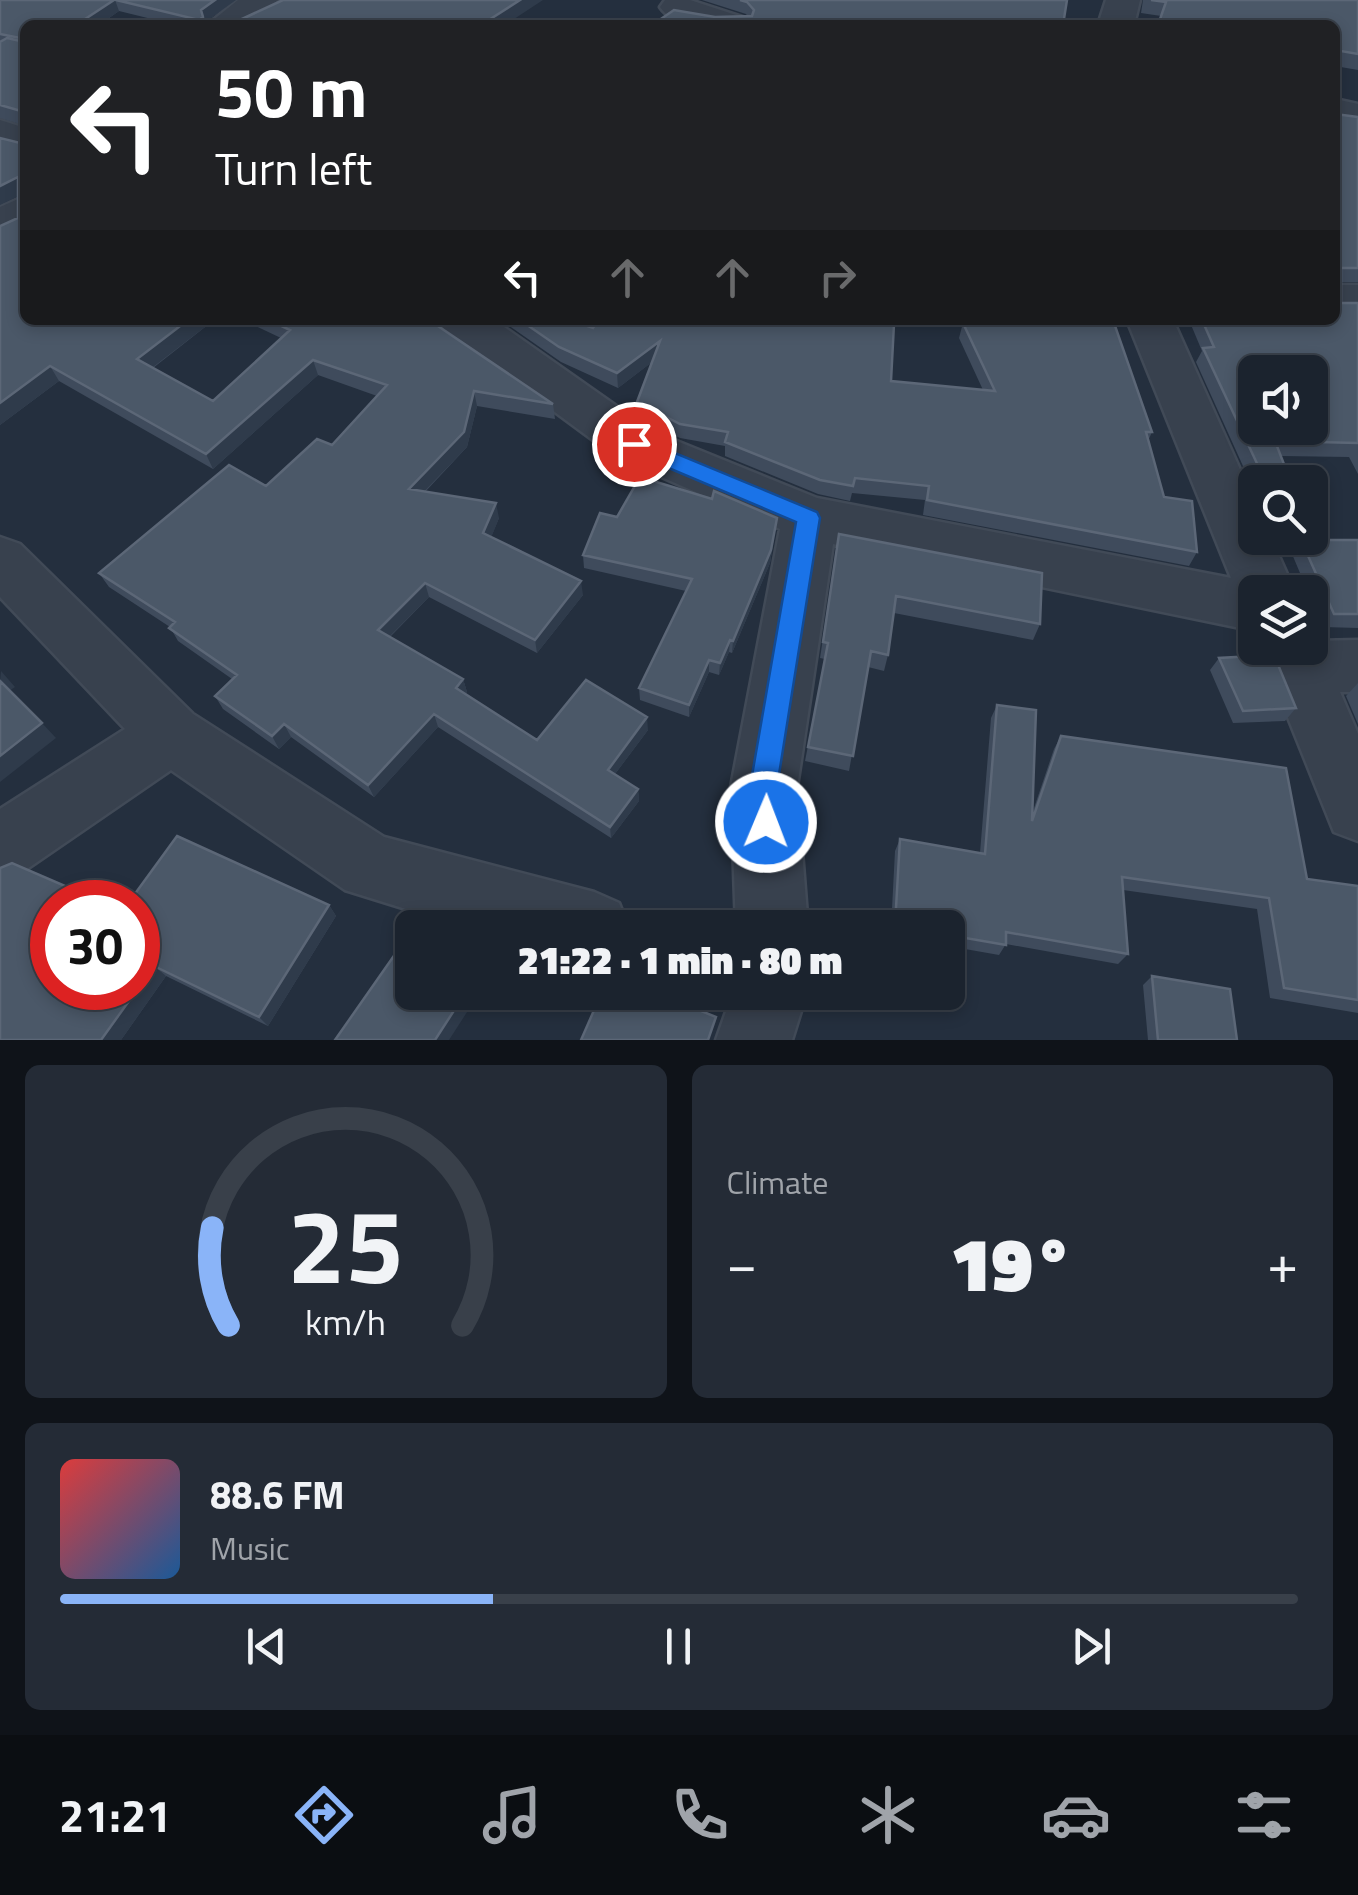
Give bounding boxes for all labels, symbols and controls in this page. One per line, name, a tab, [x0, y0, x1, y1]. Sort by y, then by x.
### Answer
text: 50 m	[215, 38, 368, 144]
icon: left	[50, 60, 180, 190]
text: Turn left	[215, 134, 372, 202]
icon: left	[495, 250, 550, 305]
icon: ahead	[600, 250, 655, 305]
icon: ahead	[705, 250, 760, 305]
icon: right	[810, 250, 865, 305]
map controls	[1238, 355, 1328, 665]
button: sound	[1238, 355, 1328, 445]
pin	[592, 402, 677, 487]
icon: arrive	[607, 417, 662, 472]
button: search	[1238, 465, 1328, 555]
button: layers	[1238, 575, 1328, 665]
position arrow	[714, 770, 818, 874]
speed limit sign: 30	[30, 880, 160, 1010]
text: 21:22 · 1 min · 80 m	[518, 931, 842, 989]
text: Climate	[727, 1158, 828, 1206]
text: 25	[288, 1165, 404, 1323]
text: 19°	[950, 1206, 1074, 1320]
text: −	[727, 1221, 757, 1304]
text: +	[1267, 1221, 1298, 1304]
text: km/h	[305, 1294, 386, 1349]
text: 88.6 FM	[210, 1466, 345, 1524]
text: Music	[210, 1524, 290, 1572]
icon: previous	[239, 1619, 294, 1674]
icon: pause	[651, 1619, 706, 1674]
icon: next	[1064, 1619, 1119, 1674]
icon: directions	[289, 1780, 359, 1850]
icon: music	[477, 1780, 547, 1850]
icon: phone	[665, 1780, 735, 1850]
icon: climate	[853, 1780, 923, 1850]
icon: car	[1041, 1780, 1111, 1850]
icon: filters	[1229, 1780, 1299, 1850]
text: 21:21	[59, 1781, 171, 1849]

